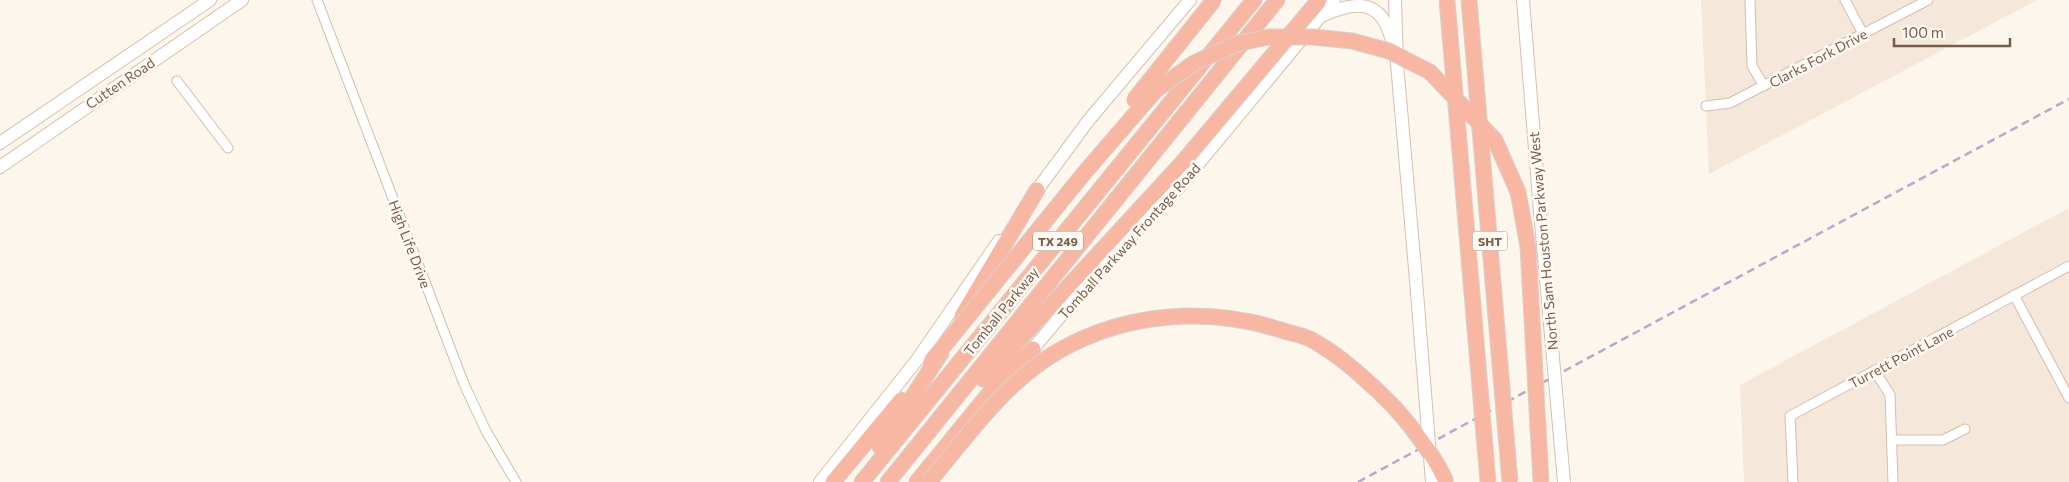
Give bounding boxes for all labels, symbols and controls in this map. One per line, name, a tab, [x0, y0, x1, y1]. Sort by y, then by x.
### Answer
scale bar	[1894, 15, 2010, 47]
text: 100 m	[1902, 23, 1944, 41]
street label: Clarks Fork Drive	[1766, 25, 1870, 91]
street label: Cutten Road	[82, 54, 158, 112]
street label: North Sam Houston Parkway West	[1525, 131, 1561, 351]
street label: Tomball Parkway Frontage Road	[1054, 159, 1204, 323]
street label: High Life Drive	[385, 198, 435, 290]
road number: TX 249	[1033, 232, 1083, 250]
road number: SHT	[1472, 232, 1508, 250]
street label: Tomball Parkway	[960, 263, 1042, 359]
street label: Turrett Point Lane	[1846, 322, 1956, 392]

